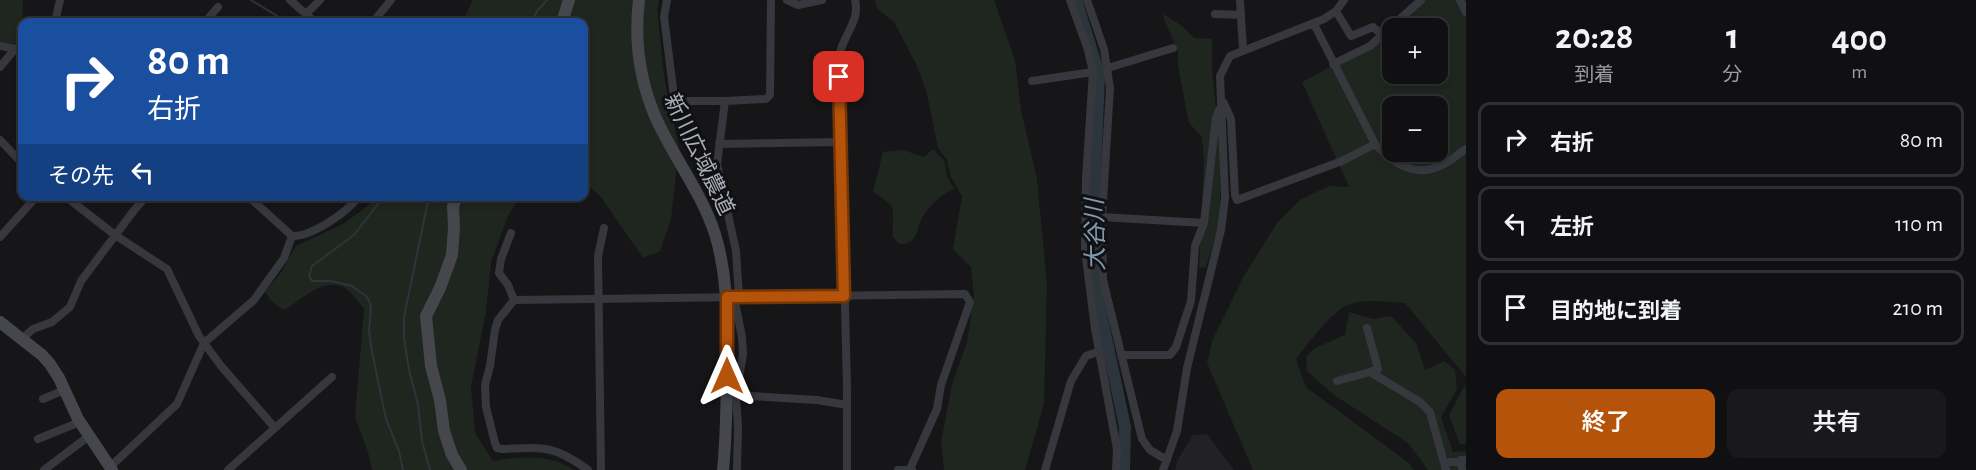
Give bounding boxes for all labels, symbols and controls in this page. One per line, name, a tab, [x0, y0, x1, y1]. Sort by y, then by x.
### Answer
map controls	[1382, 18, 1448, 162]
button: +	[1382, 18, 1448, 84]
text: 20:28	[1555, 19, 1634, 55]
text: 1	[1726, 19, 1739, 55]
text: 400	[1831, 21, 1887, 57]
text: 80 m	[147, 40, 230, 82]
icon: right	[48, 42, 126, 120]
pin	[813, 51, 864, 102]
icon: arrive	[822, 60, 855, 93]
text: m	[1851, 62, 1867, 82]
text: 到着	[1574, 65, 1614, 85]
text: 分	[1723, 65, 1743, 85]
street label: 新川広域農道	[660, 90, 739, 219]
text: 右折	[147, 96, 201, 123]
button: −	[1382, 96, 1448, 162]
icon: right	[1499, 123, 1532, 156]
text: 80 m	[1900, 129, 1943, 151]
text: 右折	[1550, 132, 1594, 154]
icon: left	[126, 156, 159, 189]
text: その先	[48, 165, 114, 187]
water label: 大谷川	[1081, 196, 1109, 271]
icon: left	[1499, 207, 1532, 240]
text: 110 m	[1895, 213, 1943, 235]
text: 左折	[1550, 216, 1594, 238]
icon: arrive	[1499, 291, 1532, 324]
text: 210 m	[1893, 297, 1943, 319]
text: 目的地に到着	[1550, 300, 1682, 322]
position arrow	[695, 344, 759, 408]
button: 終了	[1496, 389, 1715, 458]
button: 共有	[1727, 389, 1946, 458]

